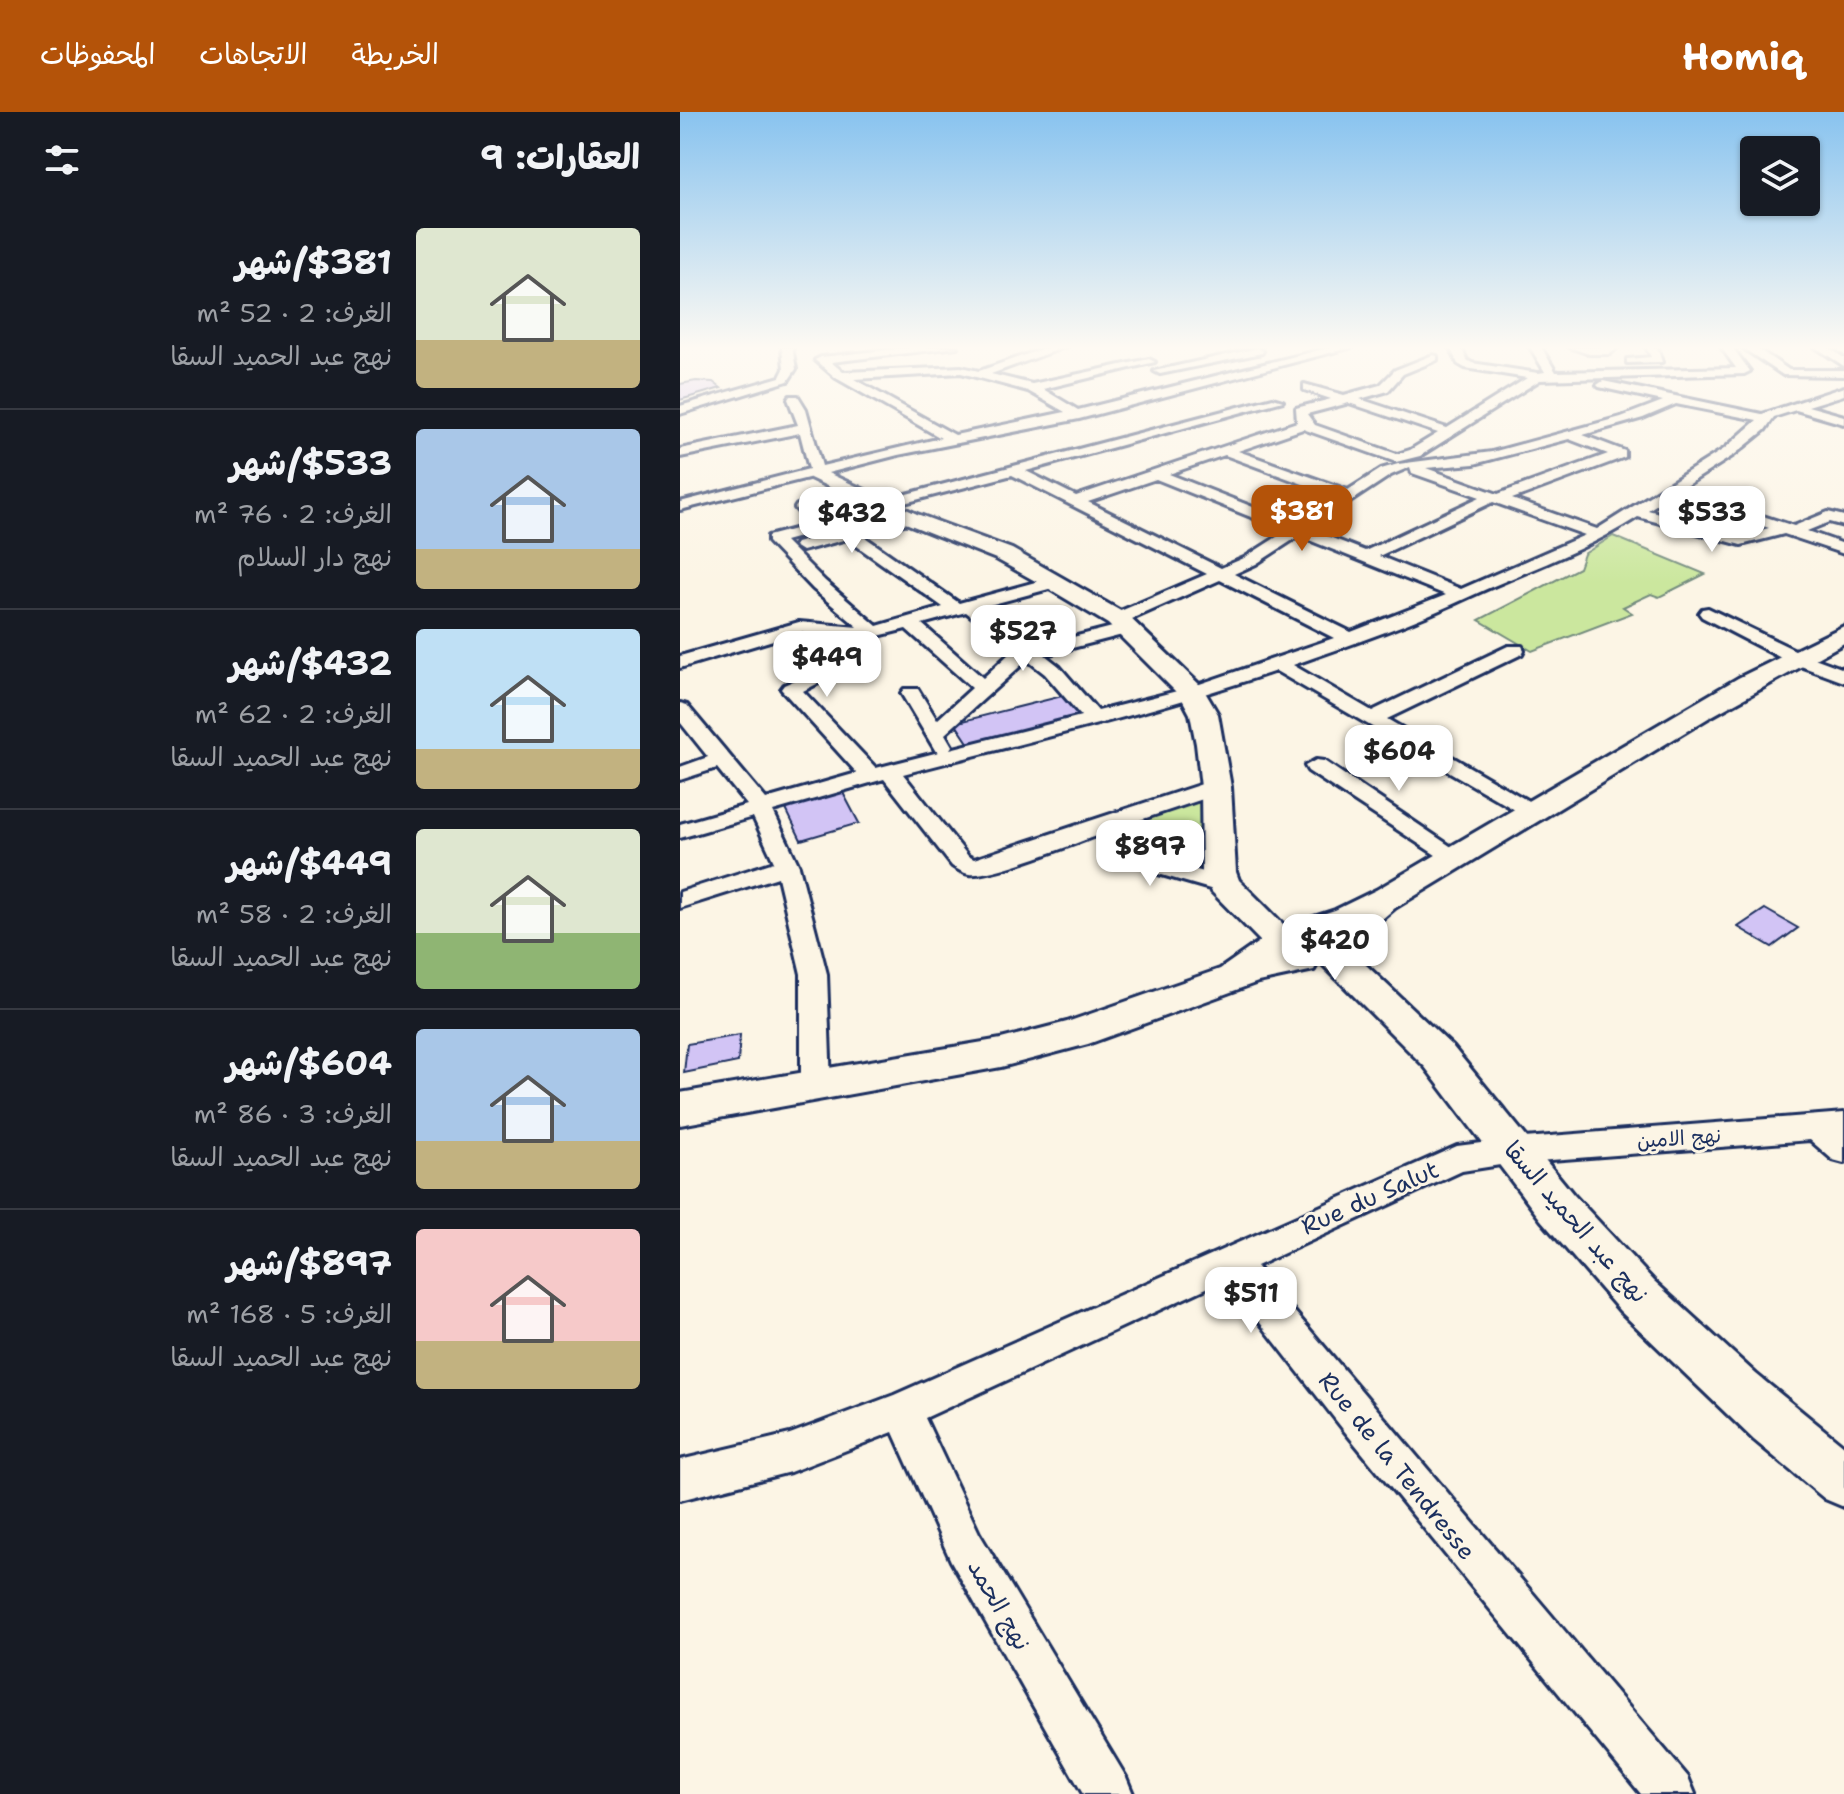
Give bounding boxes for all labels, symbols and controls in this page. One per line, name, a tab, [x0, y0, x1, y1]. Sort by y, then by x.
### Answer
text: Homiq	[1682, 31, 1804, 82]
text: المحفوظات	[40, 35, 155, 73]
text: الاتجاهات	[199, 35, 307, 73]
text: الخريطة	[351, 35, 439, 73]
text: العقارات: 9	[480, 134, 640, 180]
map controls	[1740, 136, 1820, 216]
button: layers	[1740, 136, 1820, 216]
icon: filters	[40, 138, 84, 182]
text: $381/شهر	[236, 239, 392, 285]
icon: home	[480, 260, 576, 356]
text: الغرف: 2 · 52 m²	[197, 295, 392, 330]
text: نهج عبد الحميد السقا	[170, 338, 392, 373]
text: $533/شهر	[230, 440, 392, 486]
icon: home	[480, 461, 576, 557]
pin: $381	[1255, 485, 1349, 553]
pin: $533	[1665, 486, 1759, 554]
pin: $432	[805, 487, 899, 555]
text: $381	[1269, 493, 1335, 528]
text: $533	[1677, 494, 1747, 529]
text: $432	[817, 495, 887, 530]
text: الغرف: 2 · 76 m²	[194, 496, 392, 531]
text: نهج دار السلام	[237, 539, 392, 574]
pin: $527	[976, 605, 1070, 673]
text: $527	[989, 613, 1057, 648]
pin: $449	[780, 631, 874, 699]
text: $449	[791, 639, 863, 674]
text: $432/شهر	[229, 640, 392, 686]
icon: home	[480, 661, 576, 757]
text: الغرف: 2 · 62 m²	[195, 696, 392, 731]
pin: $604	[1352, 725, 1446, 793]
text: $604	[1363, 733, 1435, 768]
text: نهج عبد الحميد السقا	[170, 739, 392, 774]
pin: $897	[1103, 820, 1197, 888]
text: $897	[1114, 828, 1186, 863]
text: $449/شهر	[227, 840, 392, 886]
icon: home	[480, 861, 576, 957]
text: الغرف: 2 · 58 m²	[196, 896, 392, 931]
pin: $420	[1288, 914, 1382, 982]
text: $420	[1300, 922, 1370, 957]
text: نهج عبد الحميد السقا	[170, 939, 392, 974]
text: $604/شهر	[226, 1040, 392, 1086]
icon: home	[480, 1061, 576, 1157]
text: الغرف: 3 · 86 m²	[194, 1096, 392, 1131]
street label: نهج الامين	[1636, 1122, 1722, 1155]
street label: نهج عبد الحميد السقا	[1497, 1134, 1655, 1310]
text: نهج عبد الحميد السقا	[170, 1139, 392, 1174]
street label: Rue du Salut	[1296, 1153, 1444, 1243]
text: $897/شهر	[227, 1240, 392, 1286]
icon: home	[480, 1261, 576, 1357]
pin: $511	[1204, 1267, 1298, 1335]
text: $511	[1223, 1275, 1279, 1310]
text: الغرف: 5 · 168 m²	[186, 1296, 392, 1331]
text: نهج عبد الحميد السقا	[170, 1339, 392, 1374]
street label: Rue de la Tendresse	[1311, 1365, 1483, 1567]
street label: نهج الحمد	[960, 1554, 1038, 1656]

